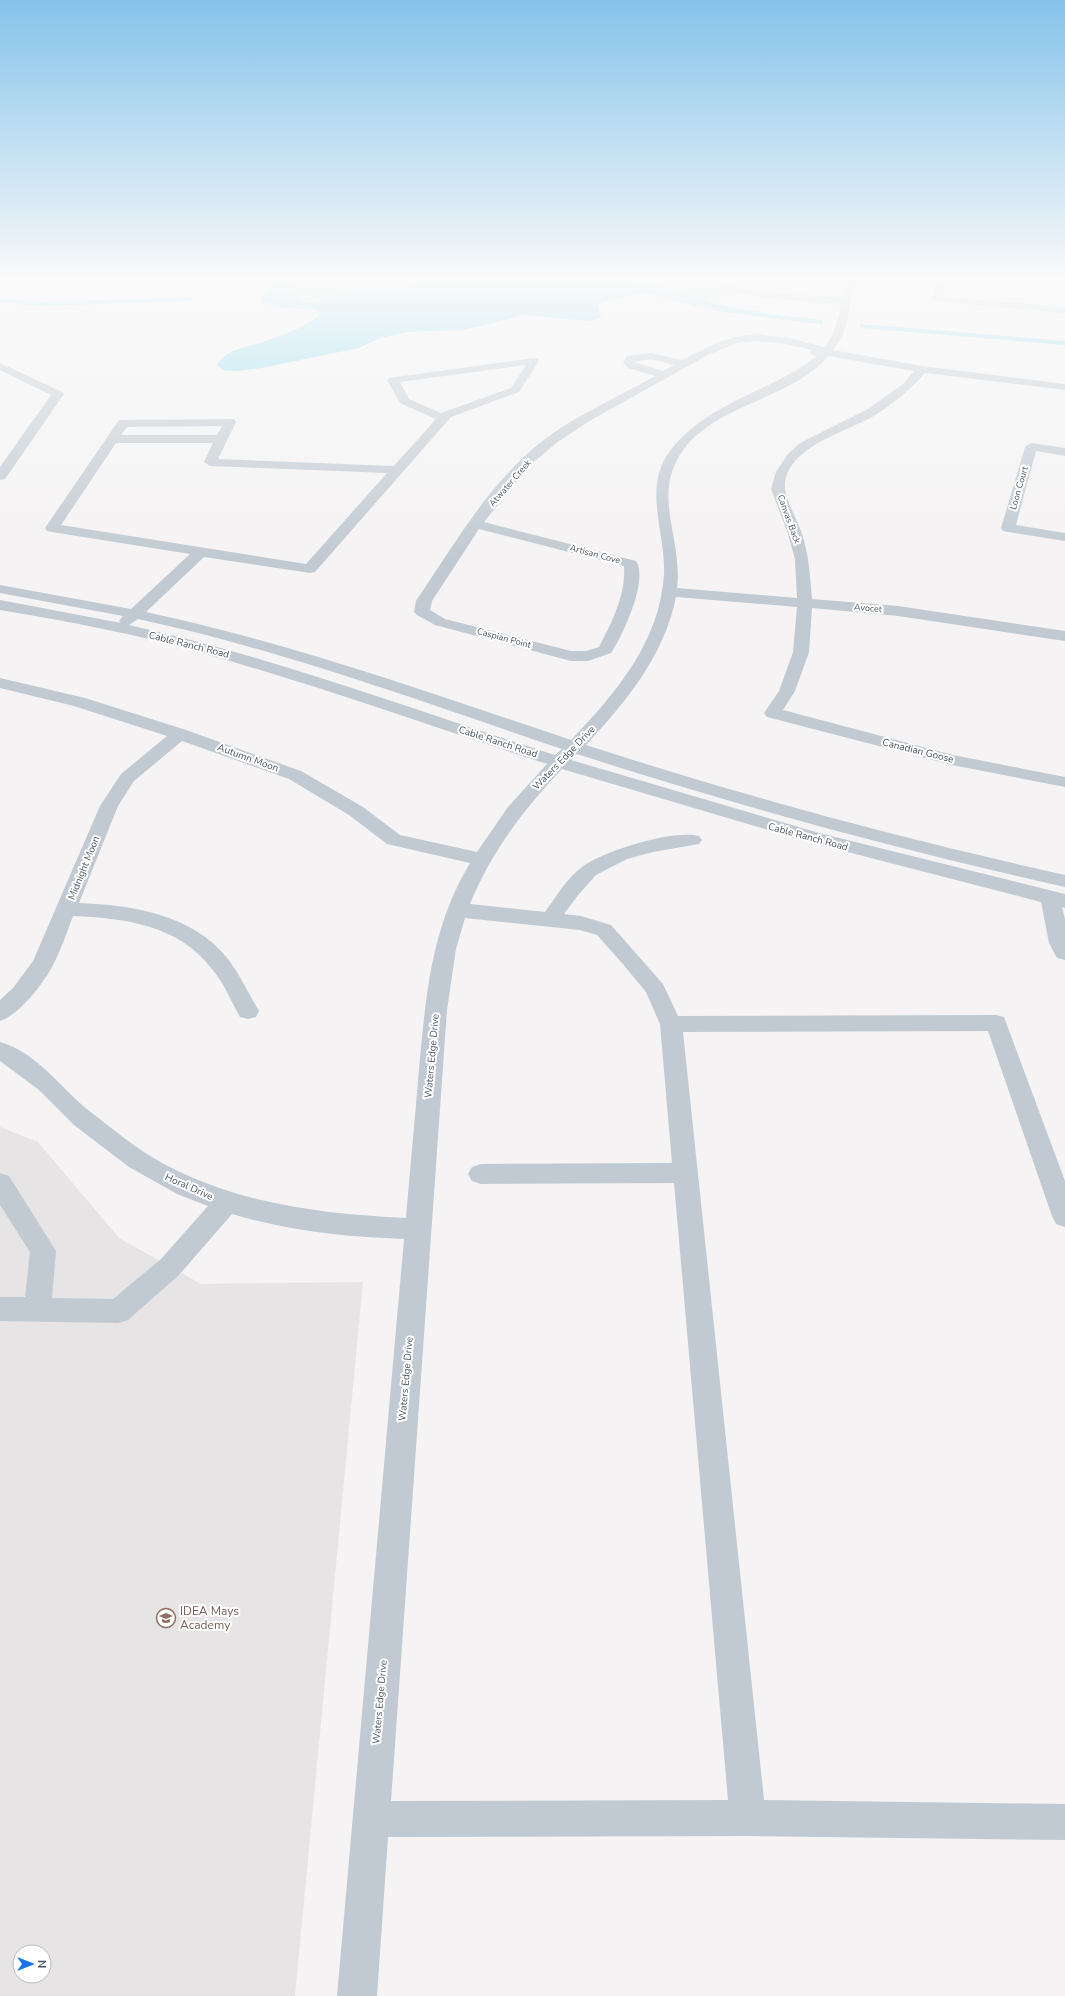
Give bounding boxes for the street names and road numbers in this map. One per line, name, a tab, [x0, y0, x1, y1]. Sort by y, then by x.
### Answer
street label: Atwater Creek	[486, 457, 534, 509]
street label: Loon Court	[1007, 464, 1031, 511]
street label: Canvas Back	[775, 493, 804, 546]
street label: Artisan Cove	[568, 541, 622, 567]
street label: Avocet	[854, 601, 883, 615]
street label: Caspian Point	[476, 625, 533, 651]
street label: Cable Ranch Road	[147, 628, 231, 662]
street label: Cable Ranch Road	[457, 723, 539, 761]
street label: Waters Edge Drive	[530, 723, 598, 793]
street label: Canadian Goose	[881, 735, 955, 767]
street label: Autumn Moon	[215, 740, 281, 776]
street label: Cable Ranch Road	[766, 820, 850, 854]
street label: Midnight Moon	[65, 834, 103, 902]
street label: Waters Edge Drive	[421, 1013, 443, 1099]
street label: Horal Drive	[163, 1170, 215, 1204]
street label: Waters Edge Drive	[395, 1336, 417, 1422]
street label: Waters Edge Drive	[369, 1659, 391, 1745]

